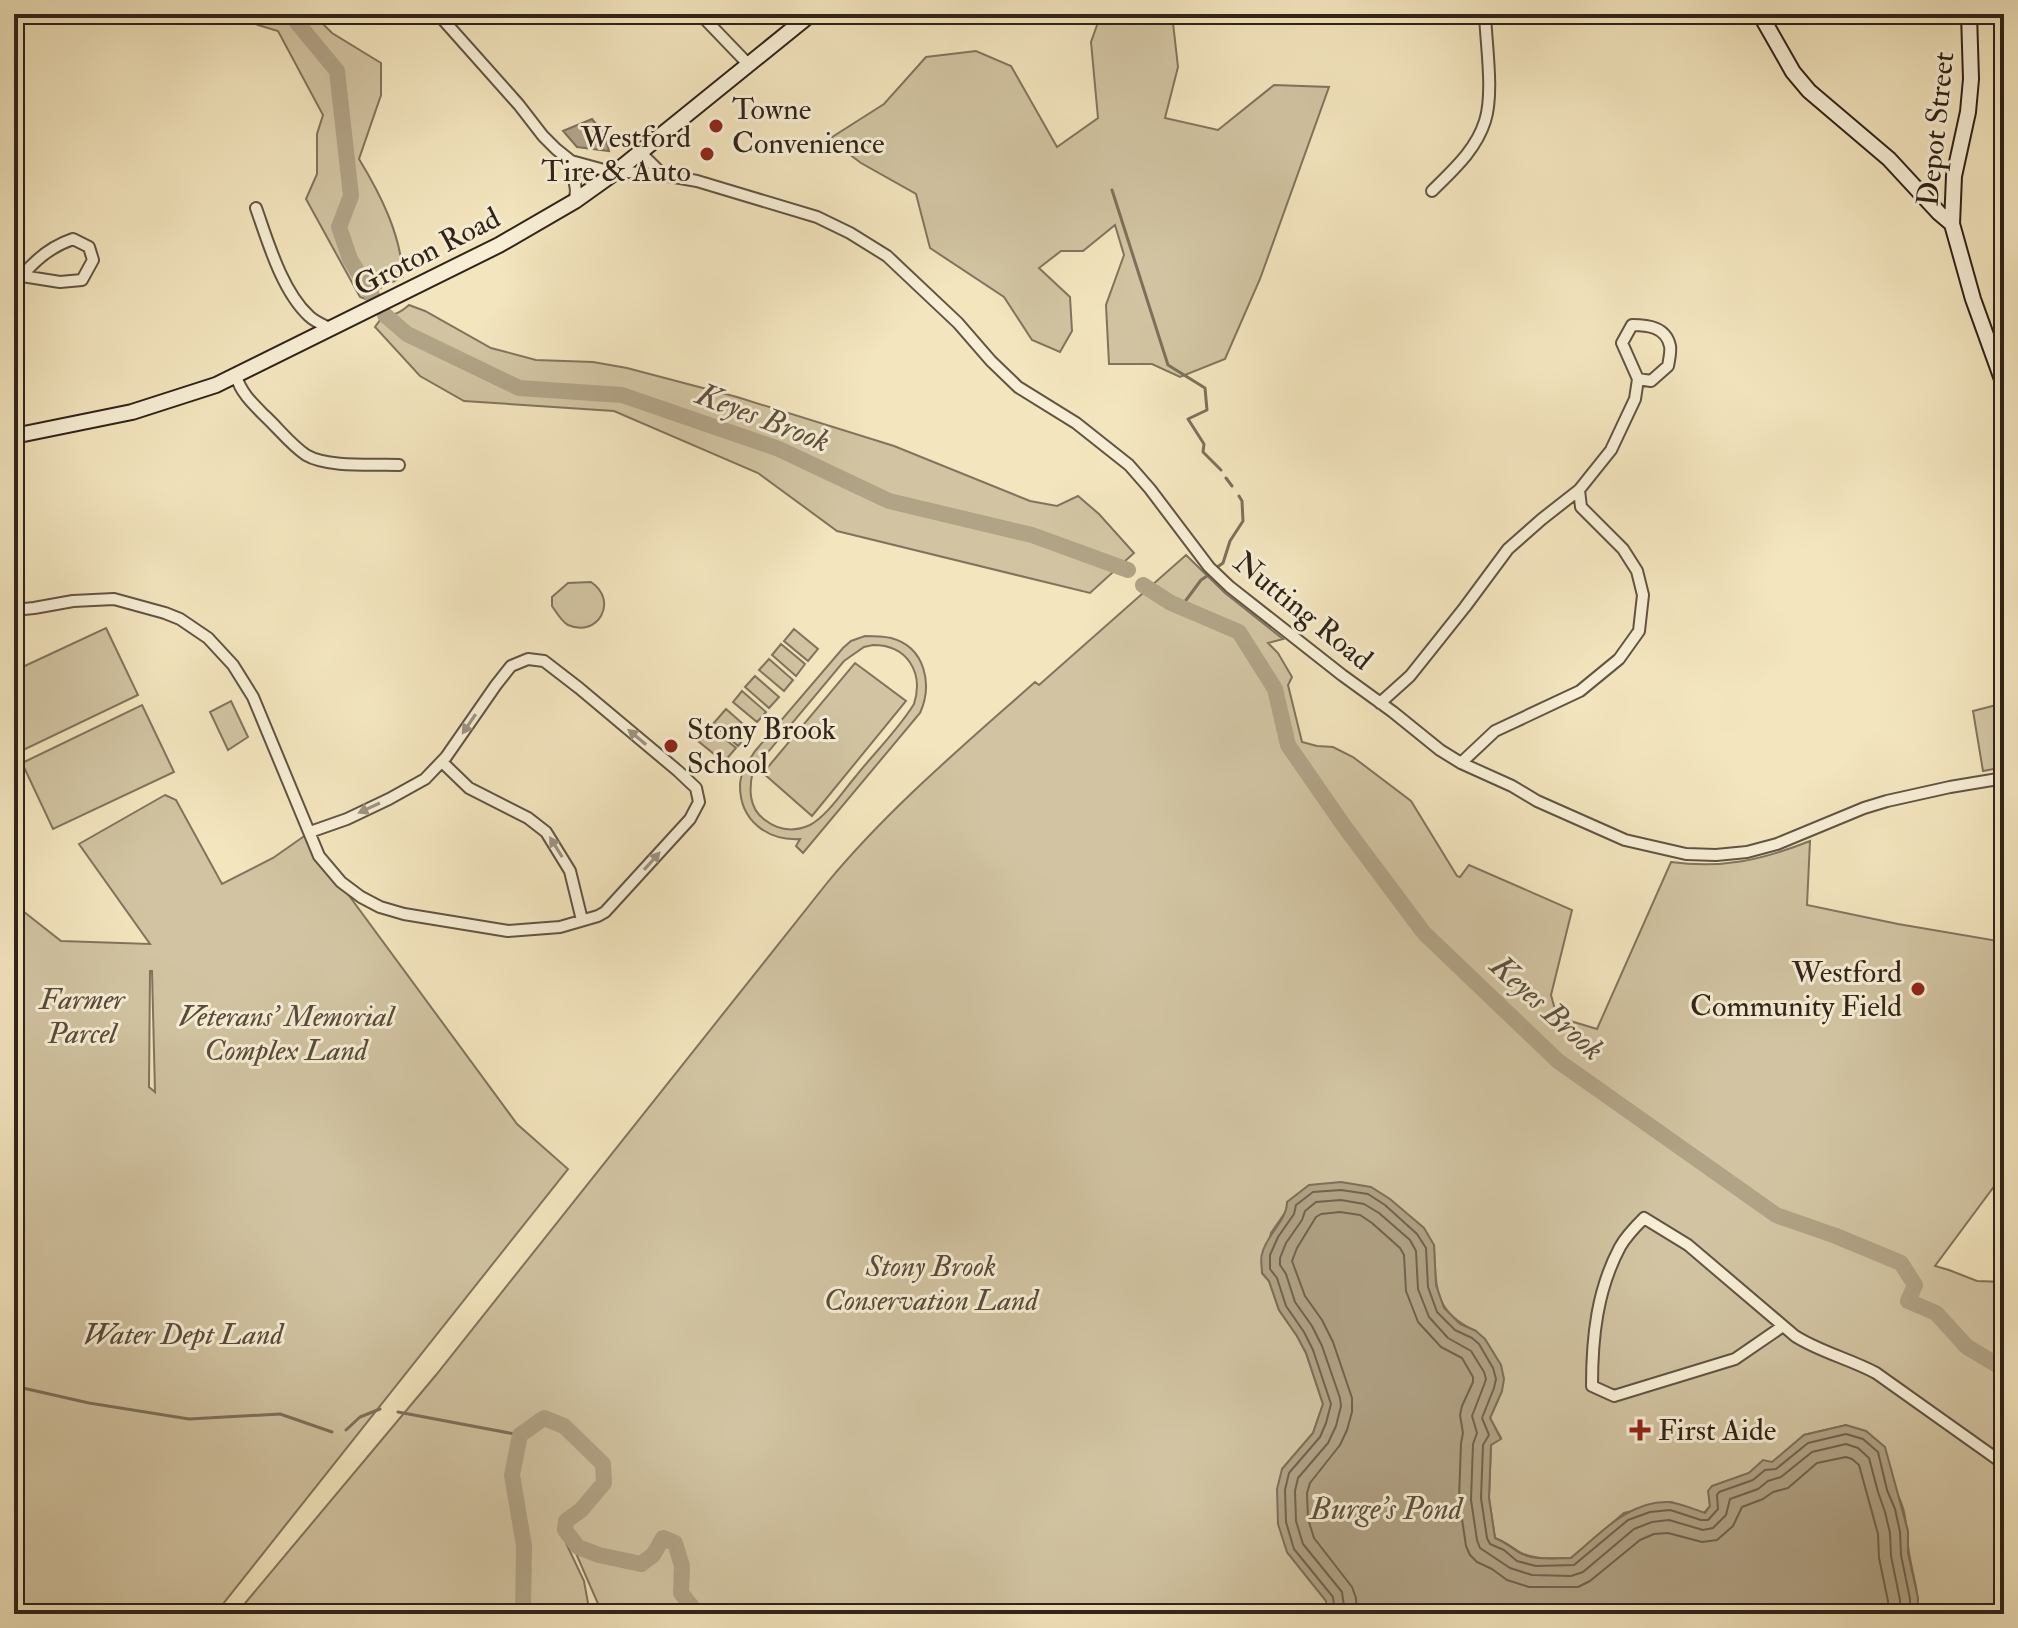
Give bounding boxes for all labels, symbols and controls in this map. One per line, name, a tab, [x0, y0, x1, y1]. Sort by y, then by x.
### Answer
street label: Depot Street	[1910, 50, 1963, 208]
place label: Towne Convenience	[732, 91, 885, 162]
marker: Towne Convenience	[707, 117, 725, 135]
place label: Westford Tire & Auto	[541, 119, 691, 190]
marker: Westford Tire & Auto	[698, 145, 716, 163]
street label: Groton Road	[348, 199, 507, 305]
water label: Keyes Brook	[689, 374, 835, 462]
street label: Nutting Road	[1226, 544, 1380, 678]
place label: Stony Brook School	[687, 711, 836, 782]
one-way arrow	[462, 713, 477, 734]
one-way arrow	[627, 729, 647, 746]
marker: Stony Brook School	[662, 737, 680, 755]
one-way arrow	[357, 802, 380, 815]
one-way arrow	[549, 836, 563, 858]
one-way arrow	[643, 851, 661, 871]
water label: Keyes Brook	[1480, 945, 1612, 1070]
place label: Westford Community Field	[1690, 954, 1902, 1025]
marker: Westford Community Field	[1909, 980, 1927, 998]
park label: Farmer Parcel	[37, 981, 126, 1052]
park label: Veterans' Memorial Complex Land	[178, 998, 397, 1069]
park label: Stony Brook Conservation Land	[824, 1248, 1041, 1319]
park label: Water Dept Land	[83, 1316, 286, 1353]
place label: First Aide	[1658, 1412, 1776, 1449]
marker: First Aide	[1629, 1419, 1651, 1441]
water label: Burge's Pond	[1308, 1489, 1465, 1529]

